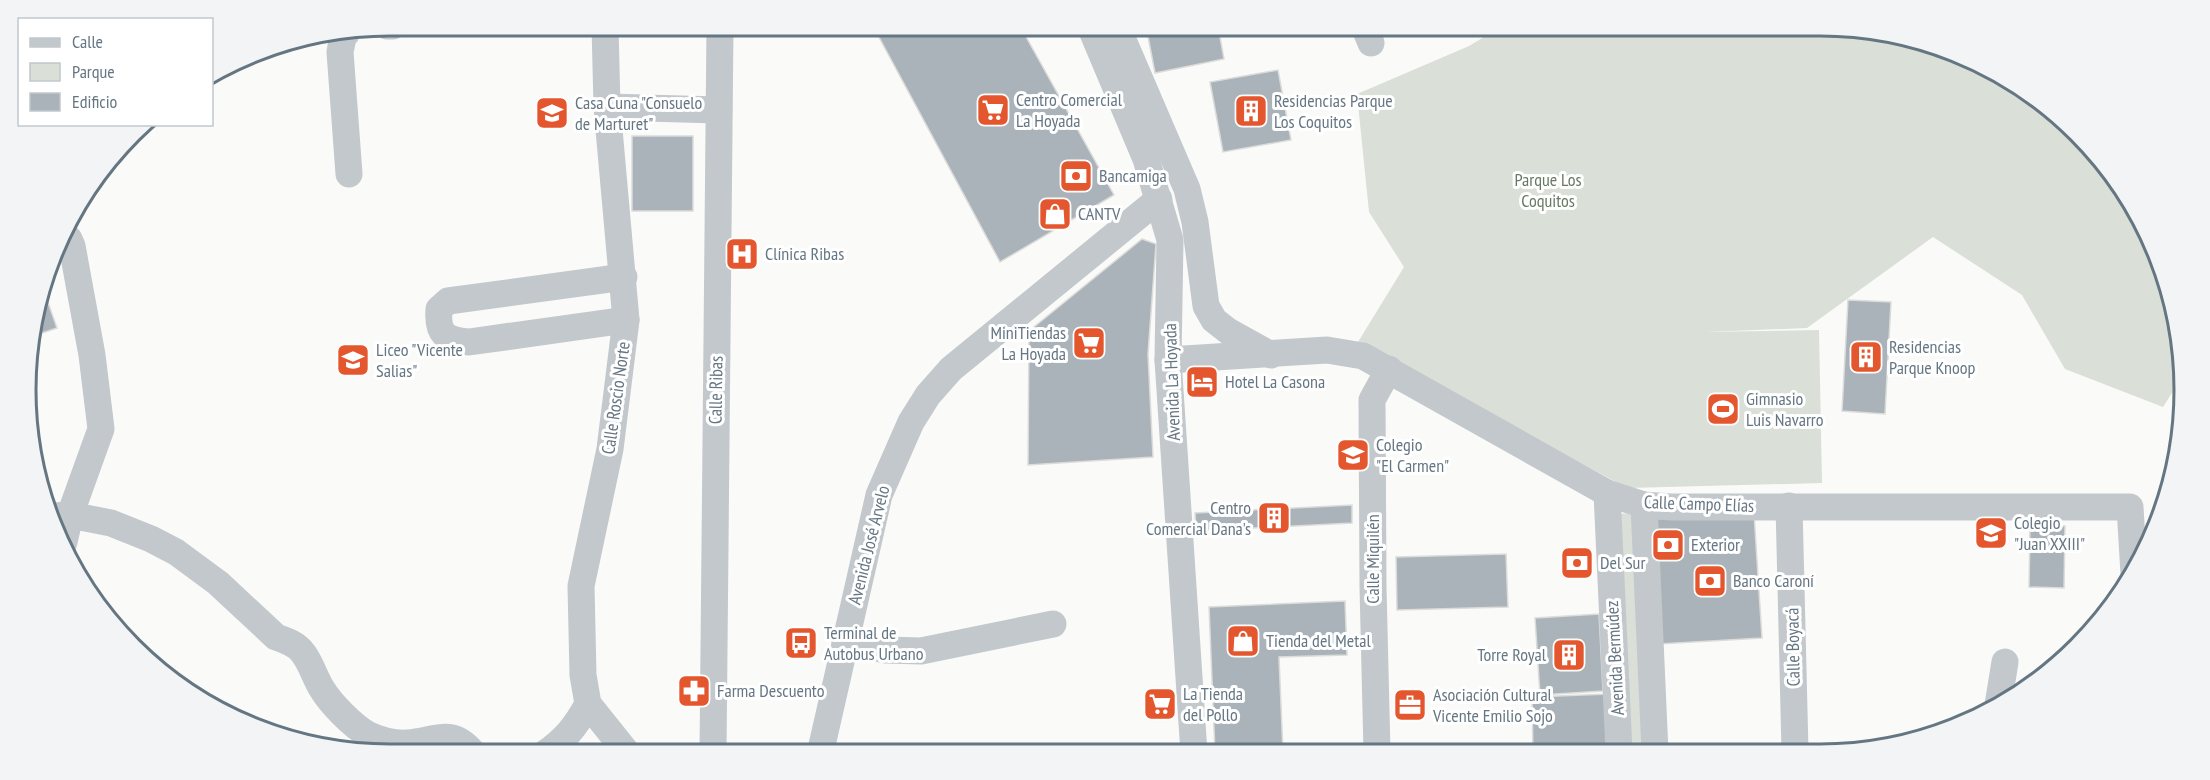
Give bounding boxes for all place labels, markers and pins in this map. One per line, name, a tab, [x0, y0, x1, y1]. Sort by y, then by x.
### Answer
place label: Centro Comercial La Hoyada	[1016, 88, 1123, 132]
place label: Residencias Parque Los Coquitos	[1274, 89, 1393, 133]
place label: Casa Cuna "Consuelo de Marturet"	[575, 91, 703, 135]
supermarket icon: Centro Comercial La Hoyada	[975, 92, 1011, 128]
building icon: Residencias Parque Los Coquitos	[1233, 93, 1269, 129]
school or university icon: Casa Cuna "Consuelo de Marturet"	[534, 95, 570, 131]
bank icon: Bancamiga	[1058, 158, 1094, 194]
place label: Bancamiga	[1099, 164, 1167, 187]
shop icon: CANTV	[1037, 196, 1073, 232]
place label: CANTV	[1078, 202, 1121, 225]
hospital icon: Clínica Ribas	[724, 236, 760, 272]
place label: Clínica Ribas	[765, 242, 844, 265]
place label: MiniTiendas La Hoyada	[990, 321, 1066, 365]
supermarket icon: MiniTiendas La Hoyada	[1071, 325, 1107, 361]
place label: Residencias Parque Knoop	[1889, 335, 1976, 379]
place label: Liceo "Vicente Salias"	[376, 338, 463, 382]
building icon: Residencias Parque Knoop	[1848, 339, 1884, 375]
school or university icon: Liceo "Vicente Salias"	[335, 342, 371, 378]
hotel icon: Hotel La Casona	[1184, 364, 1220, 400]
place label: Hotel La Casona	[1225, 370, 1325, 393]
place label: Gimnasio Luis Navarro	[1746, 387, 1824, 431]
sports icon: Gimnasio Luis Navarro	[1705, 391, 1741, 427]
place label: Colegio "El Carmen"	[1376, 433, 1449, 477]
school or university icon: Colegio "El Carmen"	[1335, 437, 1371, 473]
place label: Centro Comercial Dana's	[1146, 496, 1251, 540]
building icon: Centro Comercial Dana's	[1256, 500, 1292, 536]
place label: Colegio "Juan XXIII"	[2014, 511, 2085, 555]
school or university icon: Colegio "Juan XXIII"	[1973, 515, 2009, 551]
bank icon: Exterior	[1650, 527, 1686, 563]
place label: Exterior	[1691, 533, 1740, 556]
bank icon: Del Sur	[1559, 545, 1595, 581]
place label: Del Sur	[1600, 551, 1645, 574]
bank icon: Banco Caroní	[1692, 563, 1728, 599]
place label: Banco Caroní	[1733, 569, 1814, 592]
place label: Terminal de Autobus Urbano	[824, 621, 924, 665]
shop icon: Tienda del Metal	[1225, 623, 1261, 659]
bus stop icon: Terminal de Autobus Urbano	[783, 625, 819, 661]
place label: Tienda del Metal	[1266, 629, 1371, 652]
building icon: Torre Royal	[1551, 637, 1587, 673]
place label: Torre Royal	[1477, 643, 1547, 666]
pharmacy icon: Farma Descuento	[676, 673, 712, 709]
place label: Farma Descuento	[717, 679, 825, 702]
place label: La Tienda del Pollo	[1183, 682, 1243, 726]
place label: Asociación Cultural Vicente Emilio Sojo	[1432, 683, 1553, 727]
supermarket icon: La Tienda del Pollo	[1142, 686, 1178, 722]
office icon: Asociación Cultural Vicente Emilio Sojo	[1392, 687, 1428, 723]

